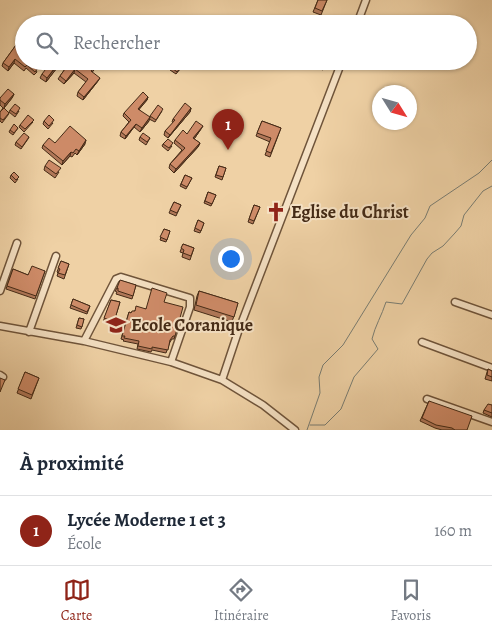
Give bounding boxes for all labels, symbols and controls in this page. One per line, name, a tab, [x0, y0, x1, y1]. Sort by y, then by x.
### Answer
search box	[15, 15, 477, 70]
icon: search	[33, 29, 61, 57]
text: Rechercher	[73, 30, 160, 56]
north arrow	[372, 85, 417, 130]
pin: 1	[212, 109, 244, 150]
place label: Eglise du Christ	[291, 200, 409, 224]
church icon: Eglise du Christ	[265, 201, 287, 223]
your location	[218, 246, 244, 272]
place label: Ecole Coranique	[131, 313, 253, 337]
school or university icon: Ecole Coranique	[105, 314, 127, 336]
text: À proximité	[20, 449, 124, 477]
text: Lycée Moderne 1 et 3	[67, 507, 226, 533]
text: 1	[33, 520, 39, 542]
text: 160 m	[434, 520, 472, 542]
text: École	[67, 533, 102, 555]
tab: Carte	[61, 576, 92, 625]
tab: Itinéraire	[214, 576, 269, 625]
tab: Favoris	[390, 576, 431, 625]

